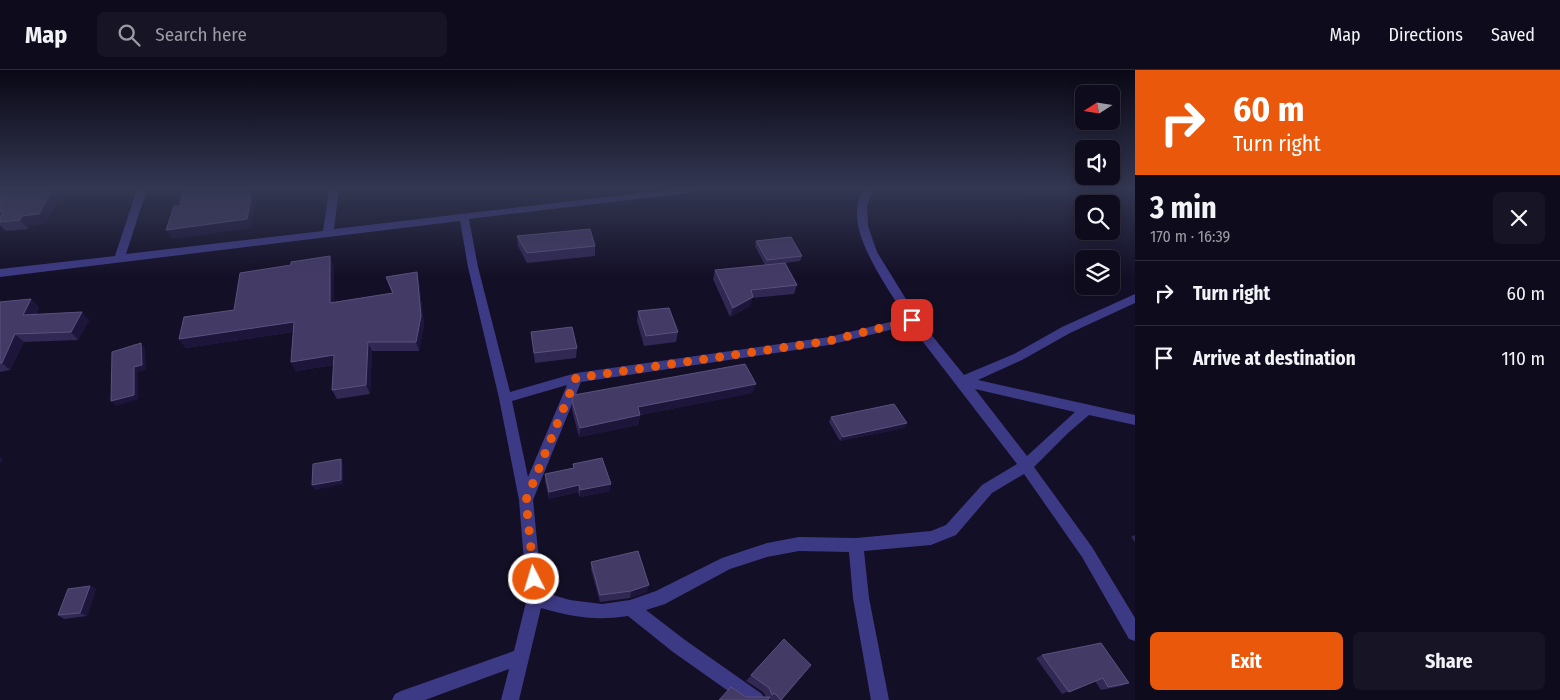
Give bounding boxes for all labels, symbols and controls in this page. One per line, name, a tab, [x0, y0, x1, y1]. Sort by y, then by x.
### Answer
search box	[97, 12, 447, 57]
text: Map	[25, 21, 67, 49]
icon: search	[115, 21, 143, 49]
text: Search here	[155, 23, 247, 46]
text: Map	[1329, 24, 1361, 46]
text: Directions	[1389, 24, 1463, 46]
text: Saved	[1491, 24, 1535, 46]
north arrow	[1075, 85, 1120, 130]
map controls	[1075, 85, 1120, 295]
text: 60 m	[1233, 88, 1304, 130]
icon: right	[1150, 90, 1215, 155]
text: Turn right	[1233, 130, 1321, 157]
button: sound	[1075, 140, 1120, 185]
text: 3 min	[1150, 190, 1217, 226]
button: close	[1493, 192, 1545, 244]
button: search	[1075, 195, 1120, 240]
text: 170 m · 16:39	[1150, 227, 1230, 246]
button: layers	[1075, 250, 1120, 295]
icon: right	[1150, 279, 1178, 307]
text: Turn right	[1193, 282, 1270, 305]
text: 60 m	[1507, 282, 1545, 305]
pin	[891, 299, 933, 341]
icon: arrive	[898, 306, 926, 334]
icon: arrive	[1150, 344, 1178, 372]
text: Arrive at destination	[1193, 347, 1356, 370]
text: 110 m	[1501, 347, 1545, 370]
position arrow	[507, 552, 559, 604]
button: Exit	[1150, 632, 1343, 690]
button: Share	[1353, 632, 1545, 690]

